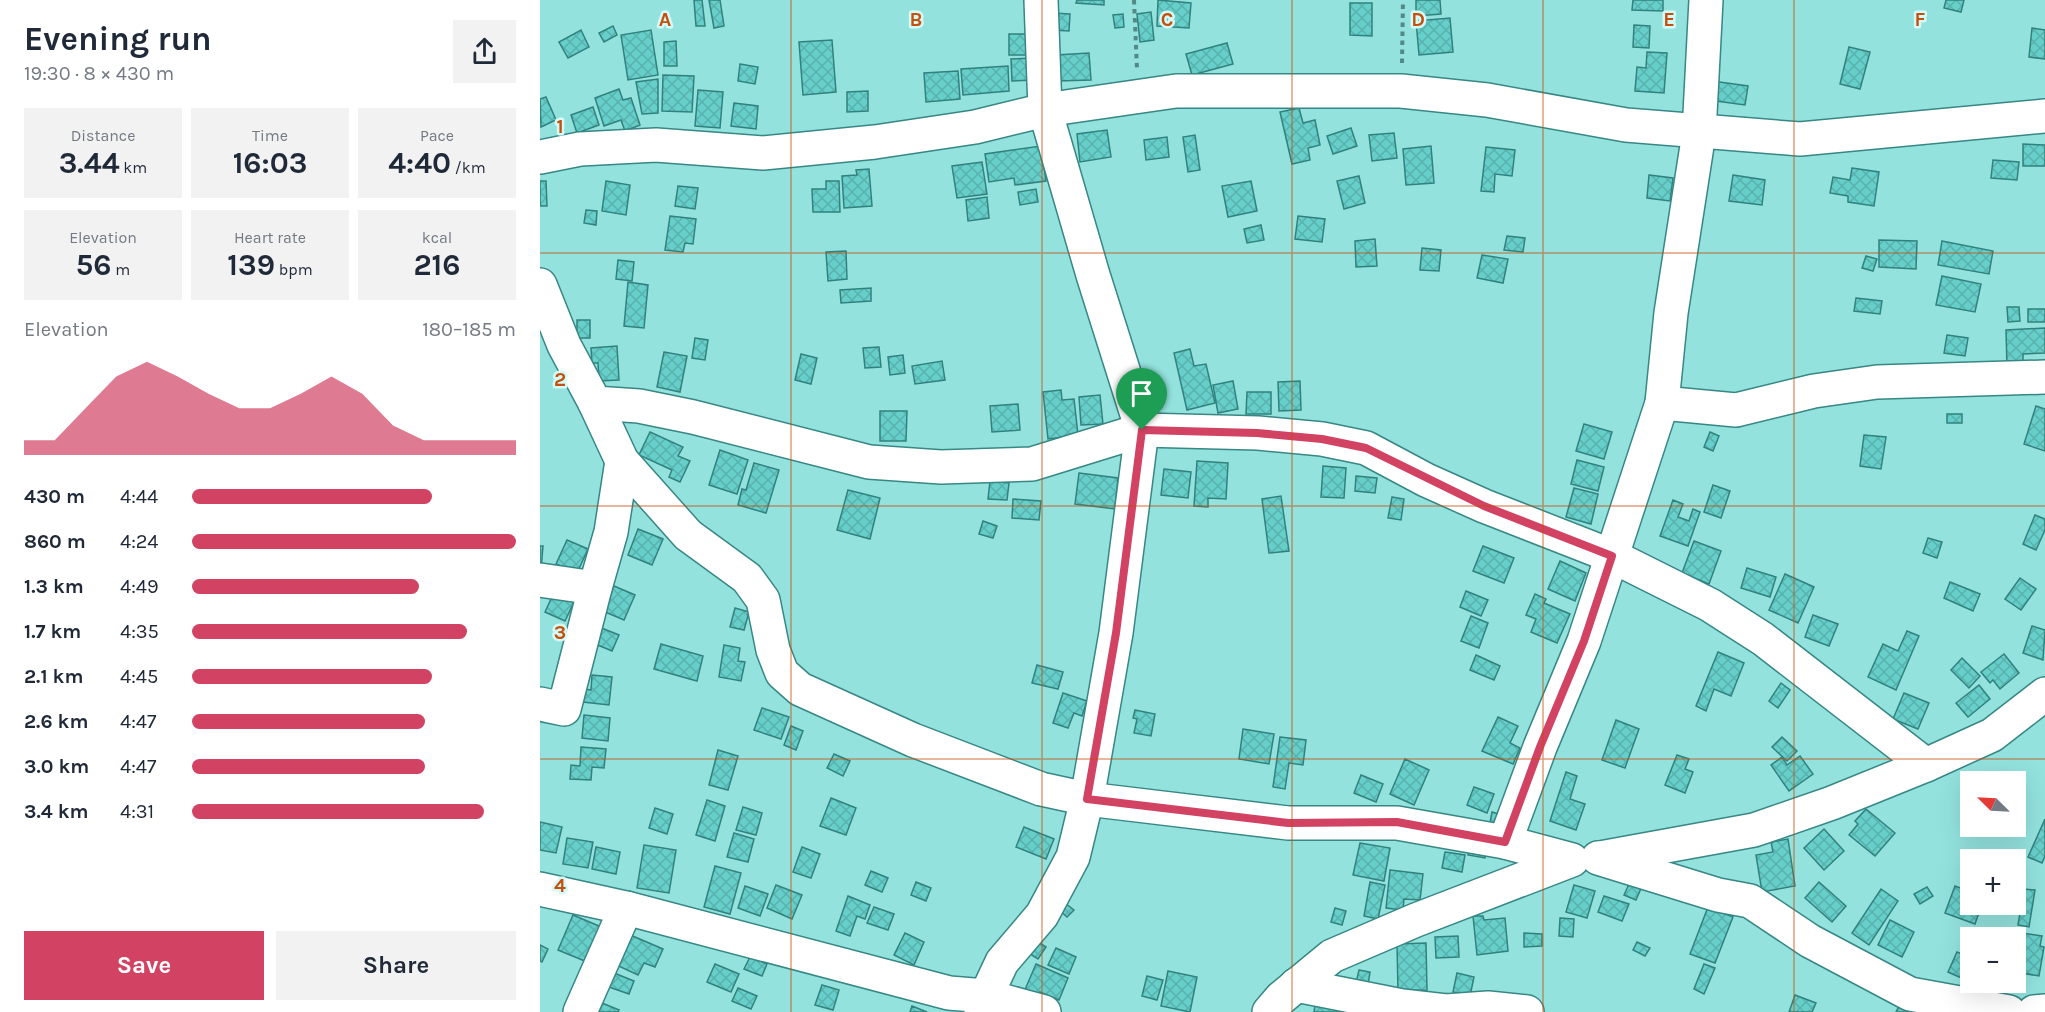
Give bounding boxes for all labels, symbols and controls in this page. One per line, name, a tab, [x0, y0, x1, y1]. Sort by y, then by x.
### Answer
text: A	[659, 8, 672, 31]
text: B	[910, 8, 922, 31]
text: C	[1161, 8, 1173, 31]
text: D	[1411, 8, 1425, 31]
text: E	[1663, 8, 1675, 31]
text: F	[1915, 8, 1926, 31]
text: Evening run	[24, 20, 212, 58]
button: share	[453, 20, 516, 83]
text: 19:30 · 8 × 430 m	[24, 62, 174, 85]
text: 1	[556, 115, 564, 138]
text: Distance	[71, 126, 135, 145]
text: Time	[252, 126, 288, 145]
text: Pace	[420, 126, 454, 145]
text: 3.44	[59, 145, 120, 181]
text: 16:03	[233, 145, 307, 181]
text: 4:40	[388, 145, 451, 181]
text: km	[120, 158, 147, 177]
text: /km	[451, 158, 486, 177]
text: Elevation	[69, 228, 137, 247]
text: Heart rate	[234, 228, 306, 247]
text: kcal	[422, 228, 452, 247]
text: 56	[76, 247, 111, 283]
text: 139	[227, 247, 275, 283]
text: 216	[413, 247, 461, 283]
text: m	[111, 260, 130, 279]
text: bpm	[275, 260, 313, 279]
text: Elevation	[24, 318, 109, 341]
text: 180–185 m	[422, 318, 516, 341]
text: 2	[554, 368, 566, 391]
pin	[1116, 368, 1167, 430]
icon: arrive	[1125, 377, 1158, 410]
text: 430 m	[24, 485, 85, 508]
text: 4:44	[120, 485, 158, 508]
text: 860 m	[24, 530, 86, 553]
text: 4:24	[120, 530, 159, 553]
text: 1.3 km	[24, 575, 84, 598]
text: 4:49	[120, 575, 159, 598]
text: 1.7 km	[24, 620, 81, 643]
text: 4:35	[120, 620, 159, 643]
text: 3	[554, 621, 566, 644]
text: 2.1 km	[24, 665, 83, 688]
text: 4:45	[120, 665, 158, 688]
text: 2.6 km	[24, 710, 88, 733]
text: 4:47	[120, 710, 156, 733]
text: 3.0 km	[24, 755, 89, 778]
text: 4:47	[120, 755, 156, 778]
north arrow	[1960, 771, 2026, 837]
map controls	[1960, 771, 2026, 993]
text: 3.4 km	[24, 800, 89, 823]
text: 4:31	[120, 800, 154, 823]
button: +	[1960, 849, 2026, 915]
text: 4	[554, 874, 566, 897]
button: −	[1960, 927, 2026, 993]
button: Save	[24, 931, 264, 1000]
button: Share	[276, 931, 516, 1000]

